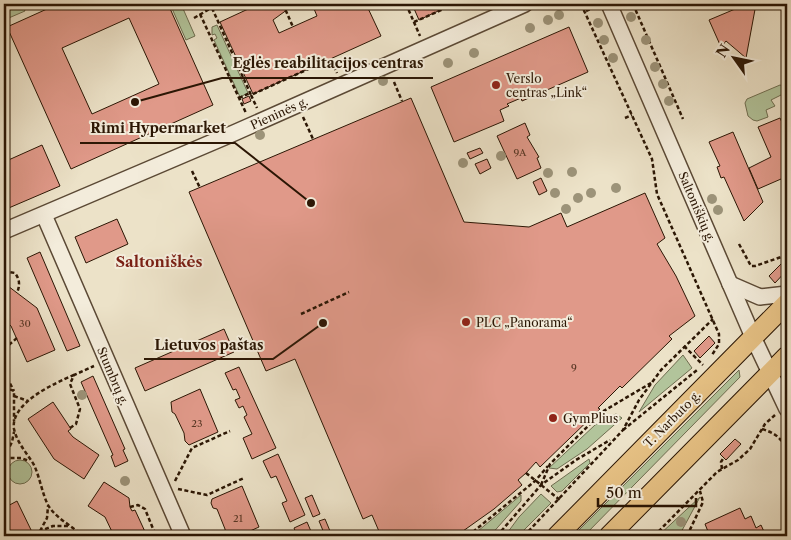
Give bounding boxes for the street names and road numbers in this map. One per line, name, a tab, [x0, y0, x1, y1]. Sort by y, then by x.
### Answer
street label: Pieninės g.	[248, 94, 310, 132]
street label: Saltoniškių g.	[675, 169, 719, 245]
street label: Stumbrų g.	[94, 344, 132, 408]
street label: T. Narbuto g.	[640, 387, 704, 451]

